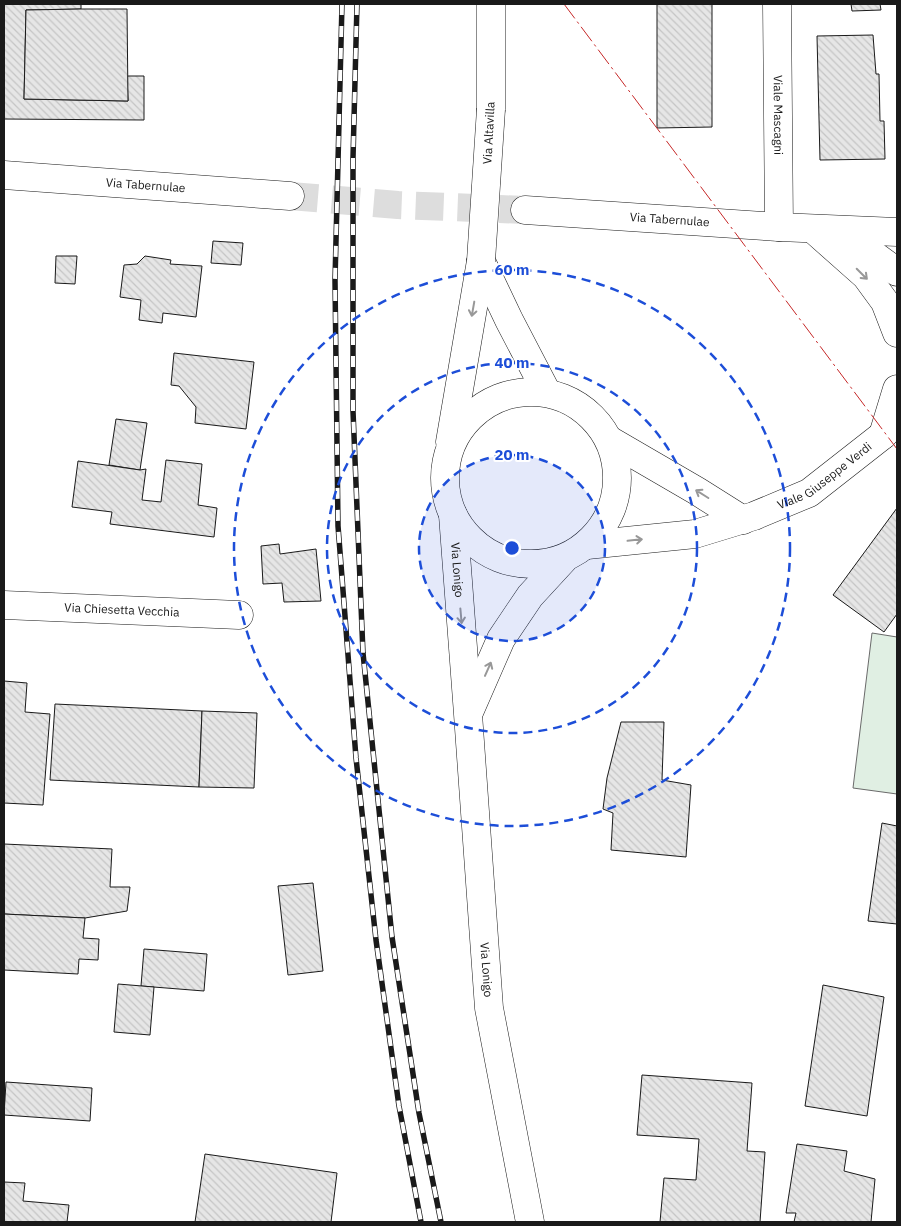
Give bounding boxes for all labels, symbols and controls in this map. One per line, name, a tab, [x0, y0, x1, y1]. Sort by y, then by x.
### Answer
street label: Viale Mascagni	[771, 75, 786, 155]
street label: Via Altavilla	[479, 101, 498, 165]
street label: Via Tabernulae	[105, 174, 186, 195]
street label: Via Tabernulae	[629, 209, 711, 229]
text: 60 m	[495, 260, 529, 279]
one-way arrow	[856, 268, 868, 280]
one-way arrow	[467, 301, 477, 317]
text: 40 m	[495, 353, 529, 372]
street label: Viale Giuseppe Verdi	[775, 439, 875, 512]
text: 20 m	[495, 445, 529, 464]
one-way arrow	[695, 488, 709, 498]
one-way arrow	[627, 535, 643, 545]
centre of rings	[503, 539, 521, 557]
street label: Via Lonigo	[448, 542, 467, 598]
street label: Via Chiesetta Vecchia	[64, 600, 180, 619]
one-way arrow	[456, 608, 465, 624]
one-way arrow	[484, 662, 494, 677]
street label: Via Lonigo	[477, 942, 496, 998]

